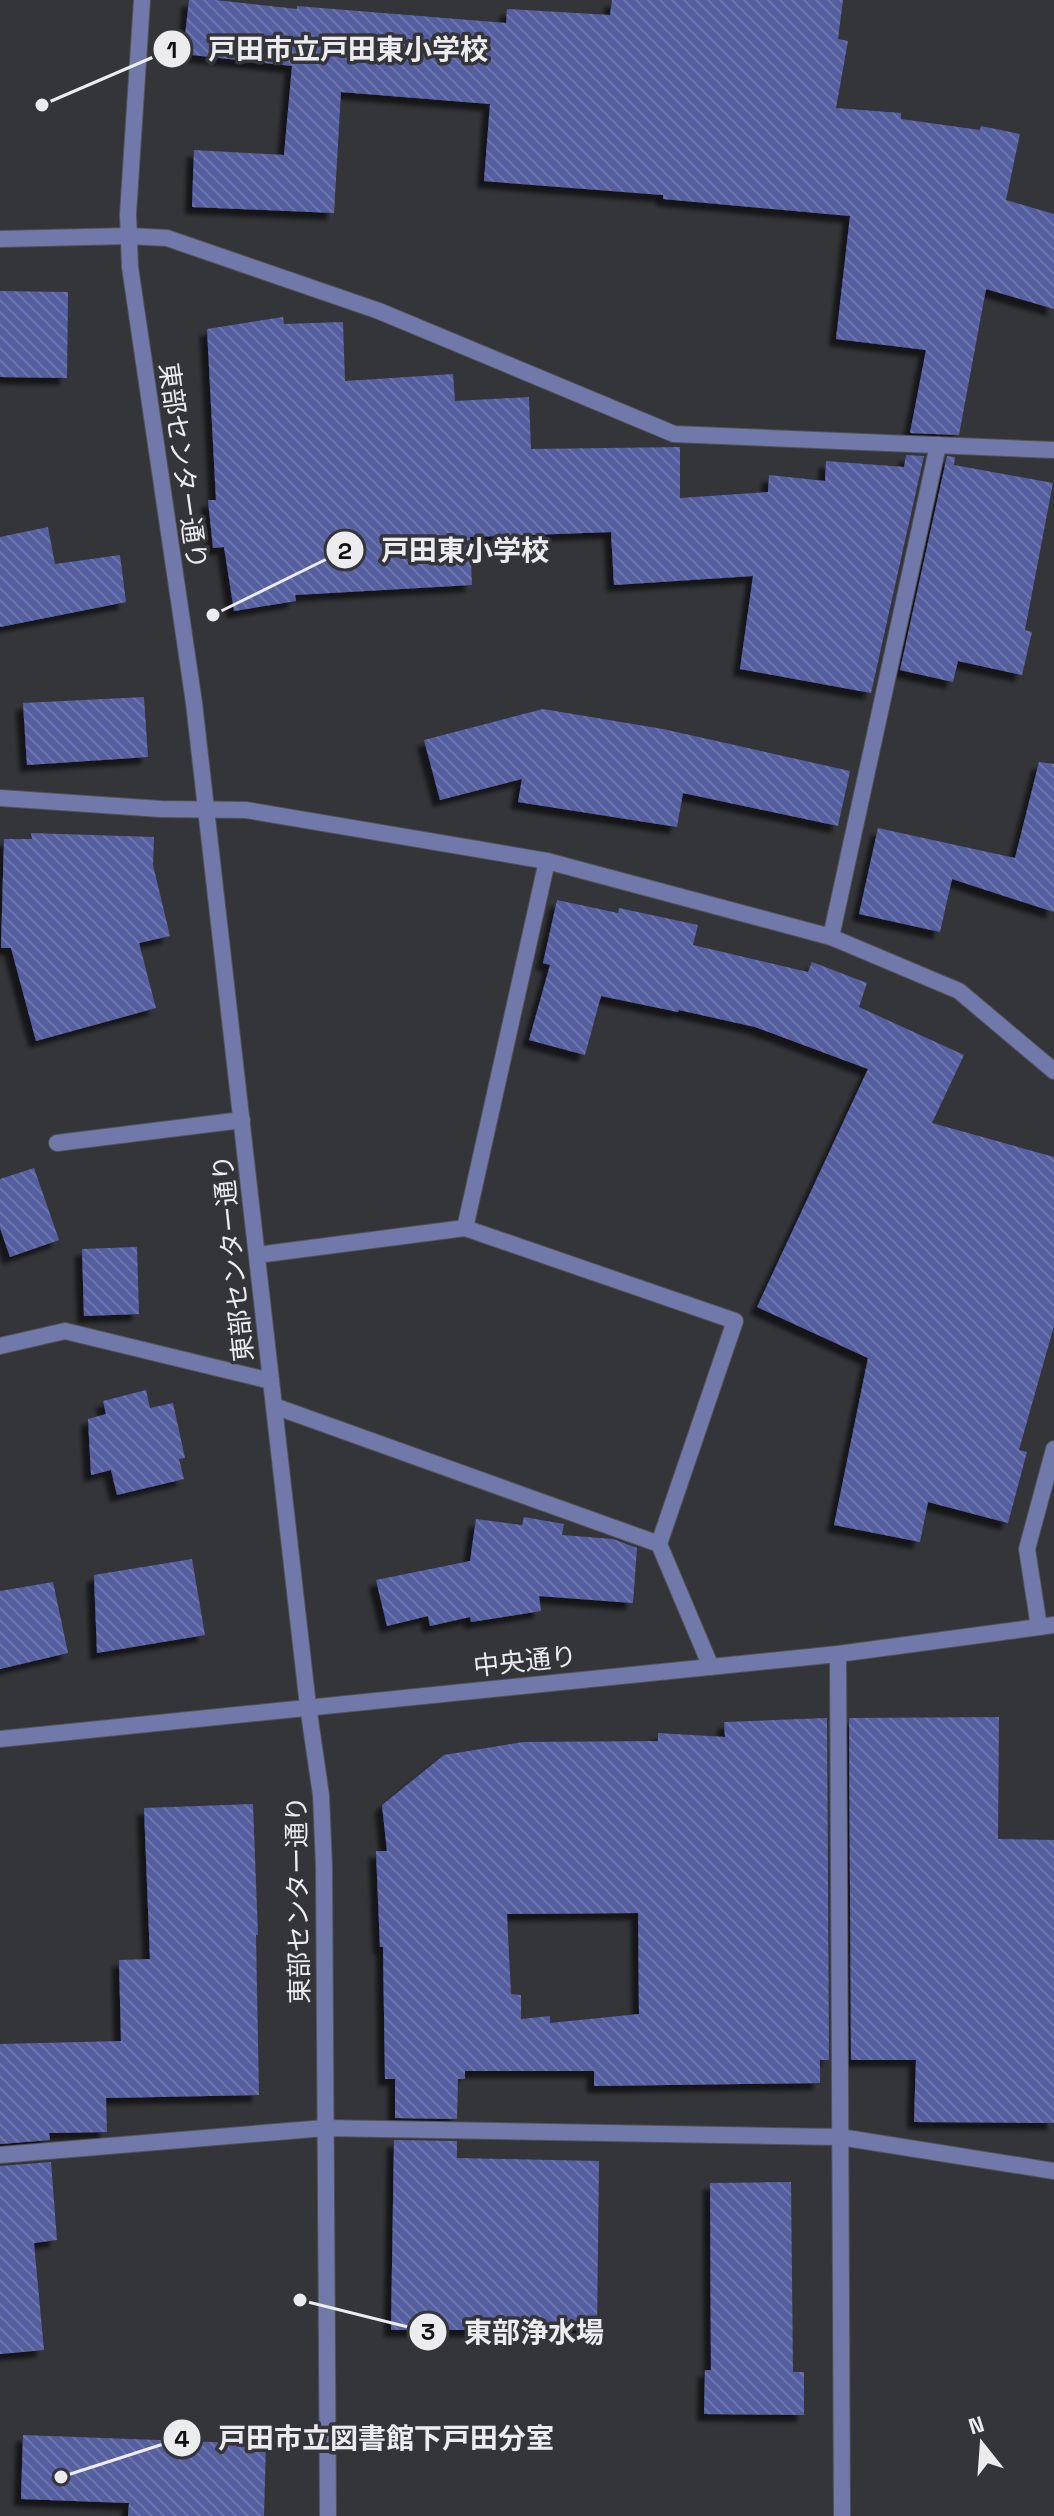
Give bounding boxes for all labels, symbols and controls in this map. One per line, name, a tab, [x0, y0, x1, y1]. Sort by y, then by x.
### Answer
callout: 戸田市立戸田東小学校	[152, 23, 504, 75]
text: 戸田市立戸田東小学校	[208, 31, 488, 67]
text: 1	[167, 34, 177, 65]
street label: 東部センター通り	[152, 361, 214, 571]
callout: 戸田東小学校	[325, 524, 565, 576]
text: 戸田東小学校	[381, 532, 549, 568]
text: 2	[338, 535, 352, 566]
street label: 東部センター通り	[205, 1153, 261, 1363]
street label: 中央通り	[472, 1639, 578, 1683]
street label: 東部センター通り	[279, 1796, 317, 2004]
callout: 東部浄水場	[408, 2306, 620, 2358]
text: 東部浄水場	[464, 2314, 604, 2350]
text: 3	[421, 2316, 435, 2347]
north arrow	[942, 2404, 1022, 2484]
text: N	[965, 2409, 987, 2440]
callout: 戸田市立図書館下戸田分室	[162, 2412, 570, 2464]
text: 戸田市立図書館下戸田分室	[218, 2420, 554, 2456]
text: 4	[174, 2423, 190, 2454]

